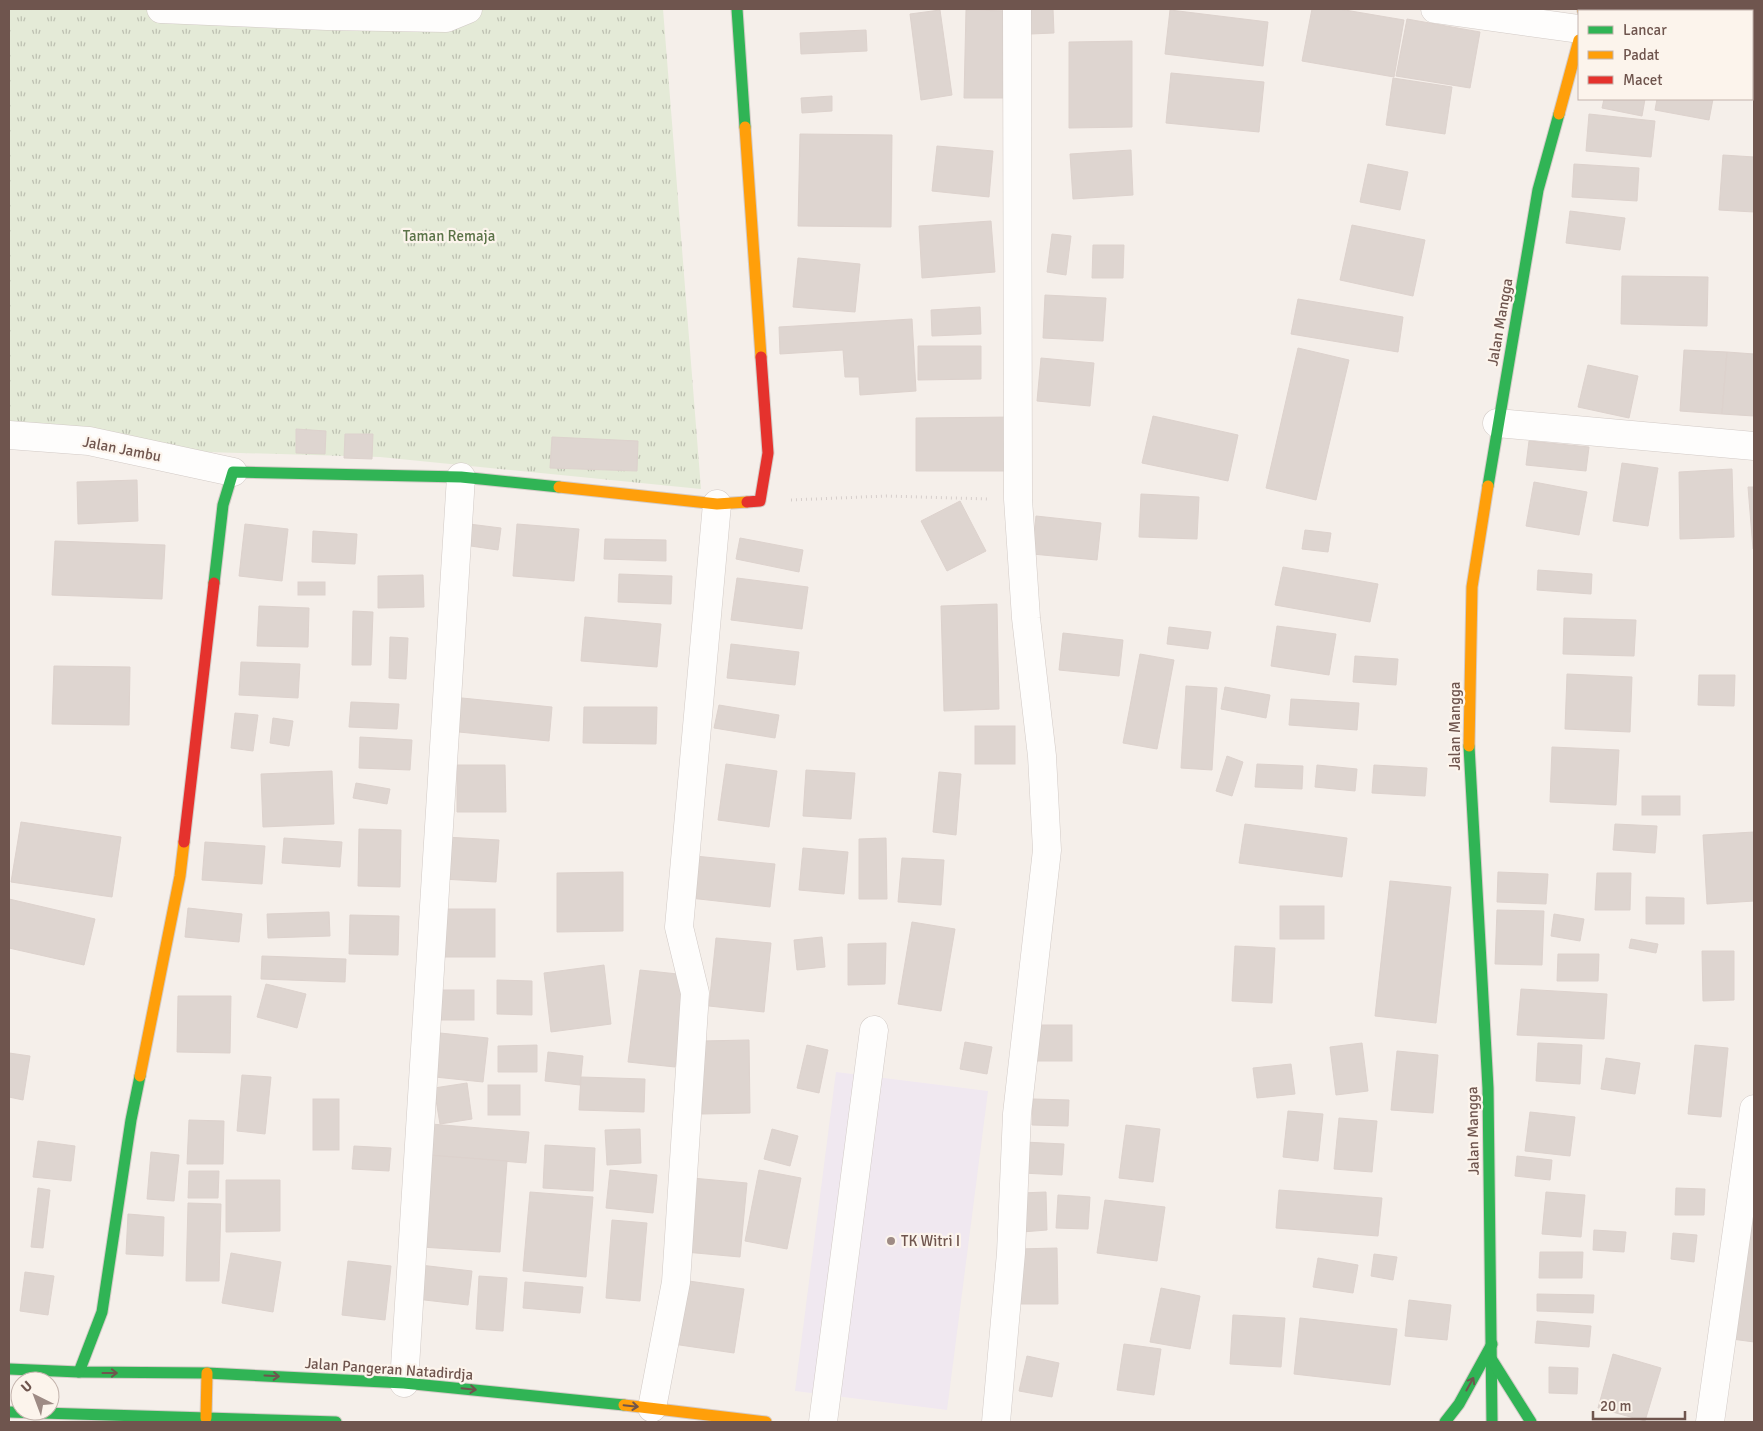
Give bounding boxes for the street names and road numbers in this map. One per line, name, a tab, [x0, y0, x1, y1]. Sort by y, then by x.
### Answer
street label: Jalan Mangga	[1483, 277, 1517, 367]
street label: Jalan Jambu	[81, 433, 163, 465]
street label: Jalan Mangga	[1446, 682, 1464, 770]
street label: Jalan Mangga	[1463, 1086, 1483, 1176]
street label: Jalan Pangeran Natadirdja	[304, 1354, 474, 1384]

